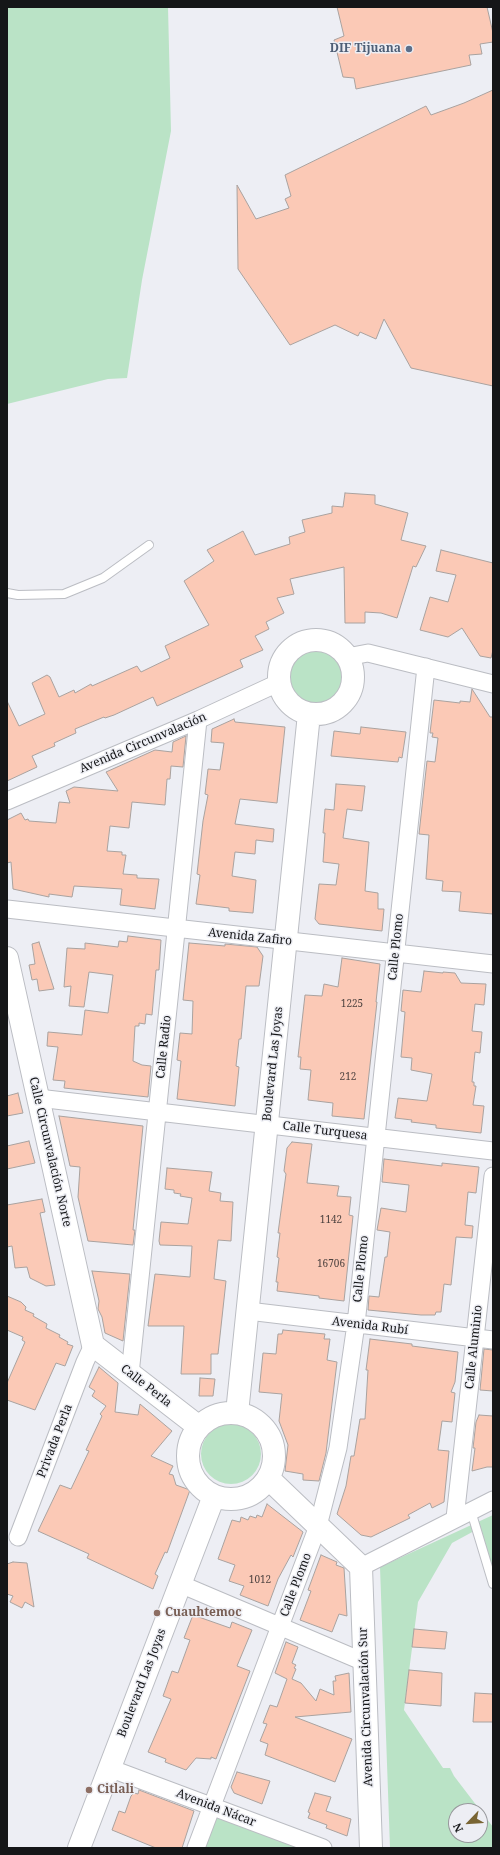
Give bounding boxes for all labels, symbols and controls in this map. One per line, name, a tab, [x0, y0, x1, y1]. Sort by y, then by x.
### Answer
place label: DIF Tijuana	[330, 42, 401, 56]
marker: DIF Tijuana	[404, 44, 414, 54]
street label: Avenida Circunvalación	[77, 710, 209, 776]
street label: Calle Plomo	[385, 913, 407, 981]
street label: Avenida Zafiro	[207, 925, 293, 949]
house number: 1225	[341, 998, 363, 1010]
street label: Boulevard Las Joyas	[260, 1006, 286, 1122]
street label: Calle Radio	[154, 1014, 174, 1080]
house number: 212	[340, 1071, 356, 1083]
street label: Calle Circunvalación Norte	[26, 1076, 74, 1228]
street label: Calle Turquesa	[282, 1119, 368, 1143]
house number: 1142	[320, 1214, 342, 1226]
street label: Calle Plomo	[350, 1235, 372, 1303]
house number: 16706	[317, 1258, 345, 1270]
street label: Calle Aluminio	[462, 1304, 486, 1390]
street label: Avenida Rubí	[331, 1314, 409, 1338]
street label: Calle Perla	[118, 1362, 174, 1410]
street label: Privada Perla	[34, 1402, 76, 1480]
street label: Calle Plomo	[277, 1551, 315, 1619]
house number: 1012	[249, 1574, 271, 1586]
place label: Cuauhtemoc	[165, 1606, 241, 1620]
marker: Cuauhtemoc	[152, 1608, 162, 1618]
street label: Boulevard Las Joyas	[115, 1627, 169, 1739]
street label: Avenida Circunvalación Sur	[356, 1627, 376, 1787]
place label: Citlali	[97, 1783, 134, 1797]
marker: Citlali	[84, 1785, 94, 1795]
street label: Avenida Nácar	[174, 1786, 258, 1830]
north arrow	[448, 1803, 488, 1843]
text: N	[449, 1821, 466, 1835]

